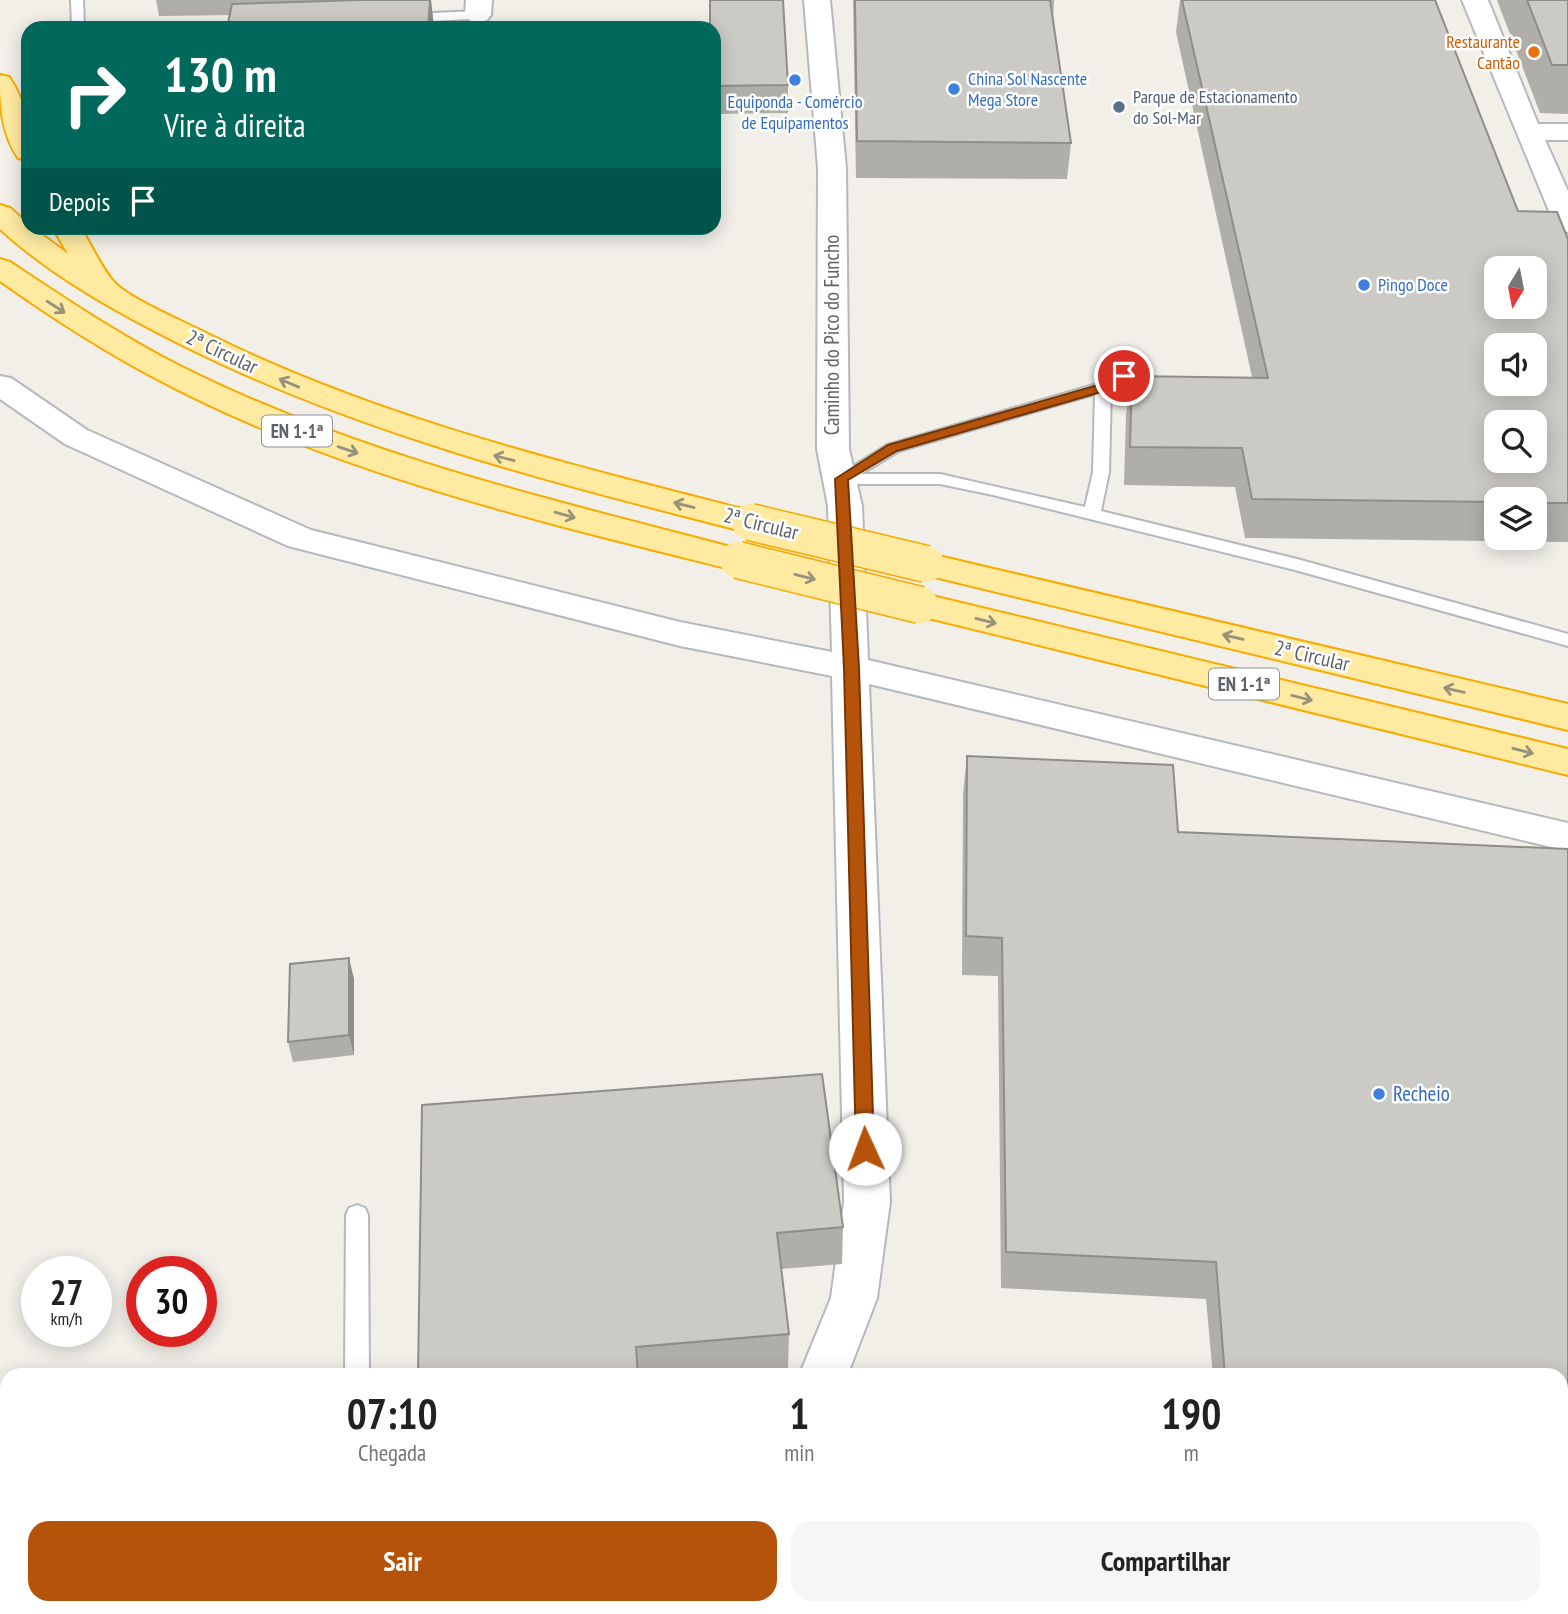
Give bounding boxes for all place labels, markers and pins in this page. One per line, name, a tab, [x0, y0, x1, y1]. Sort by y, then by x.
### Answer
place label: Restaurante Cantão	[1446, 30, 1520, 74]
marker: Restaurante Cantão	[1526, 44, 1542, 60]
place label: China Sol Nascente Mega Store	[968, 67, 1087, 111]
marker: Equiponda - Comércio de Equipamentos	[787, 72, 803, 88]
marker: China Sol Nascente Mega Store	[946, 81, 962, 97]
place label: Parque de Estacionamento do Sol-Mar	[1133, 85, 1298, 129]
place label: Equiponda - Comércio de Equipamentos	[728, 90, 863, 134]
marker: Parque de Estacionamento do Sol-Mar	[1111, 99, 1127, 115]
place label: Pingo Doce	[1378, 273, 1448, 296]
marker: Pingo Doce	[1356, 277, 1372, 293]
pin	[1094, 346, 1154, 406]
place label: Recheio	[1393, 1080, 1450, 1107]
marker: Recheio	[1371, 1086, 1387, 1102]

